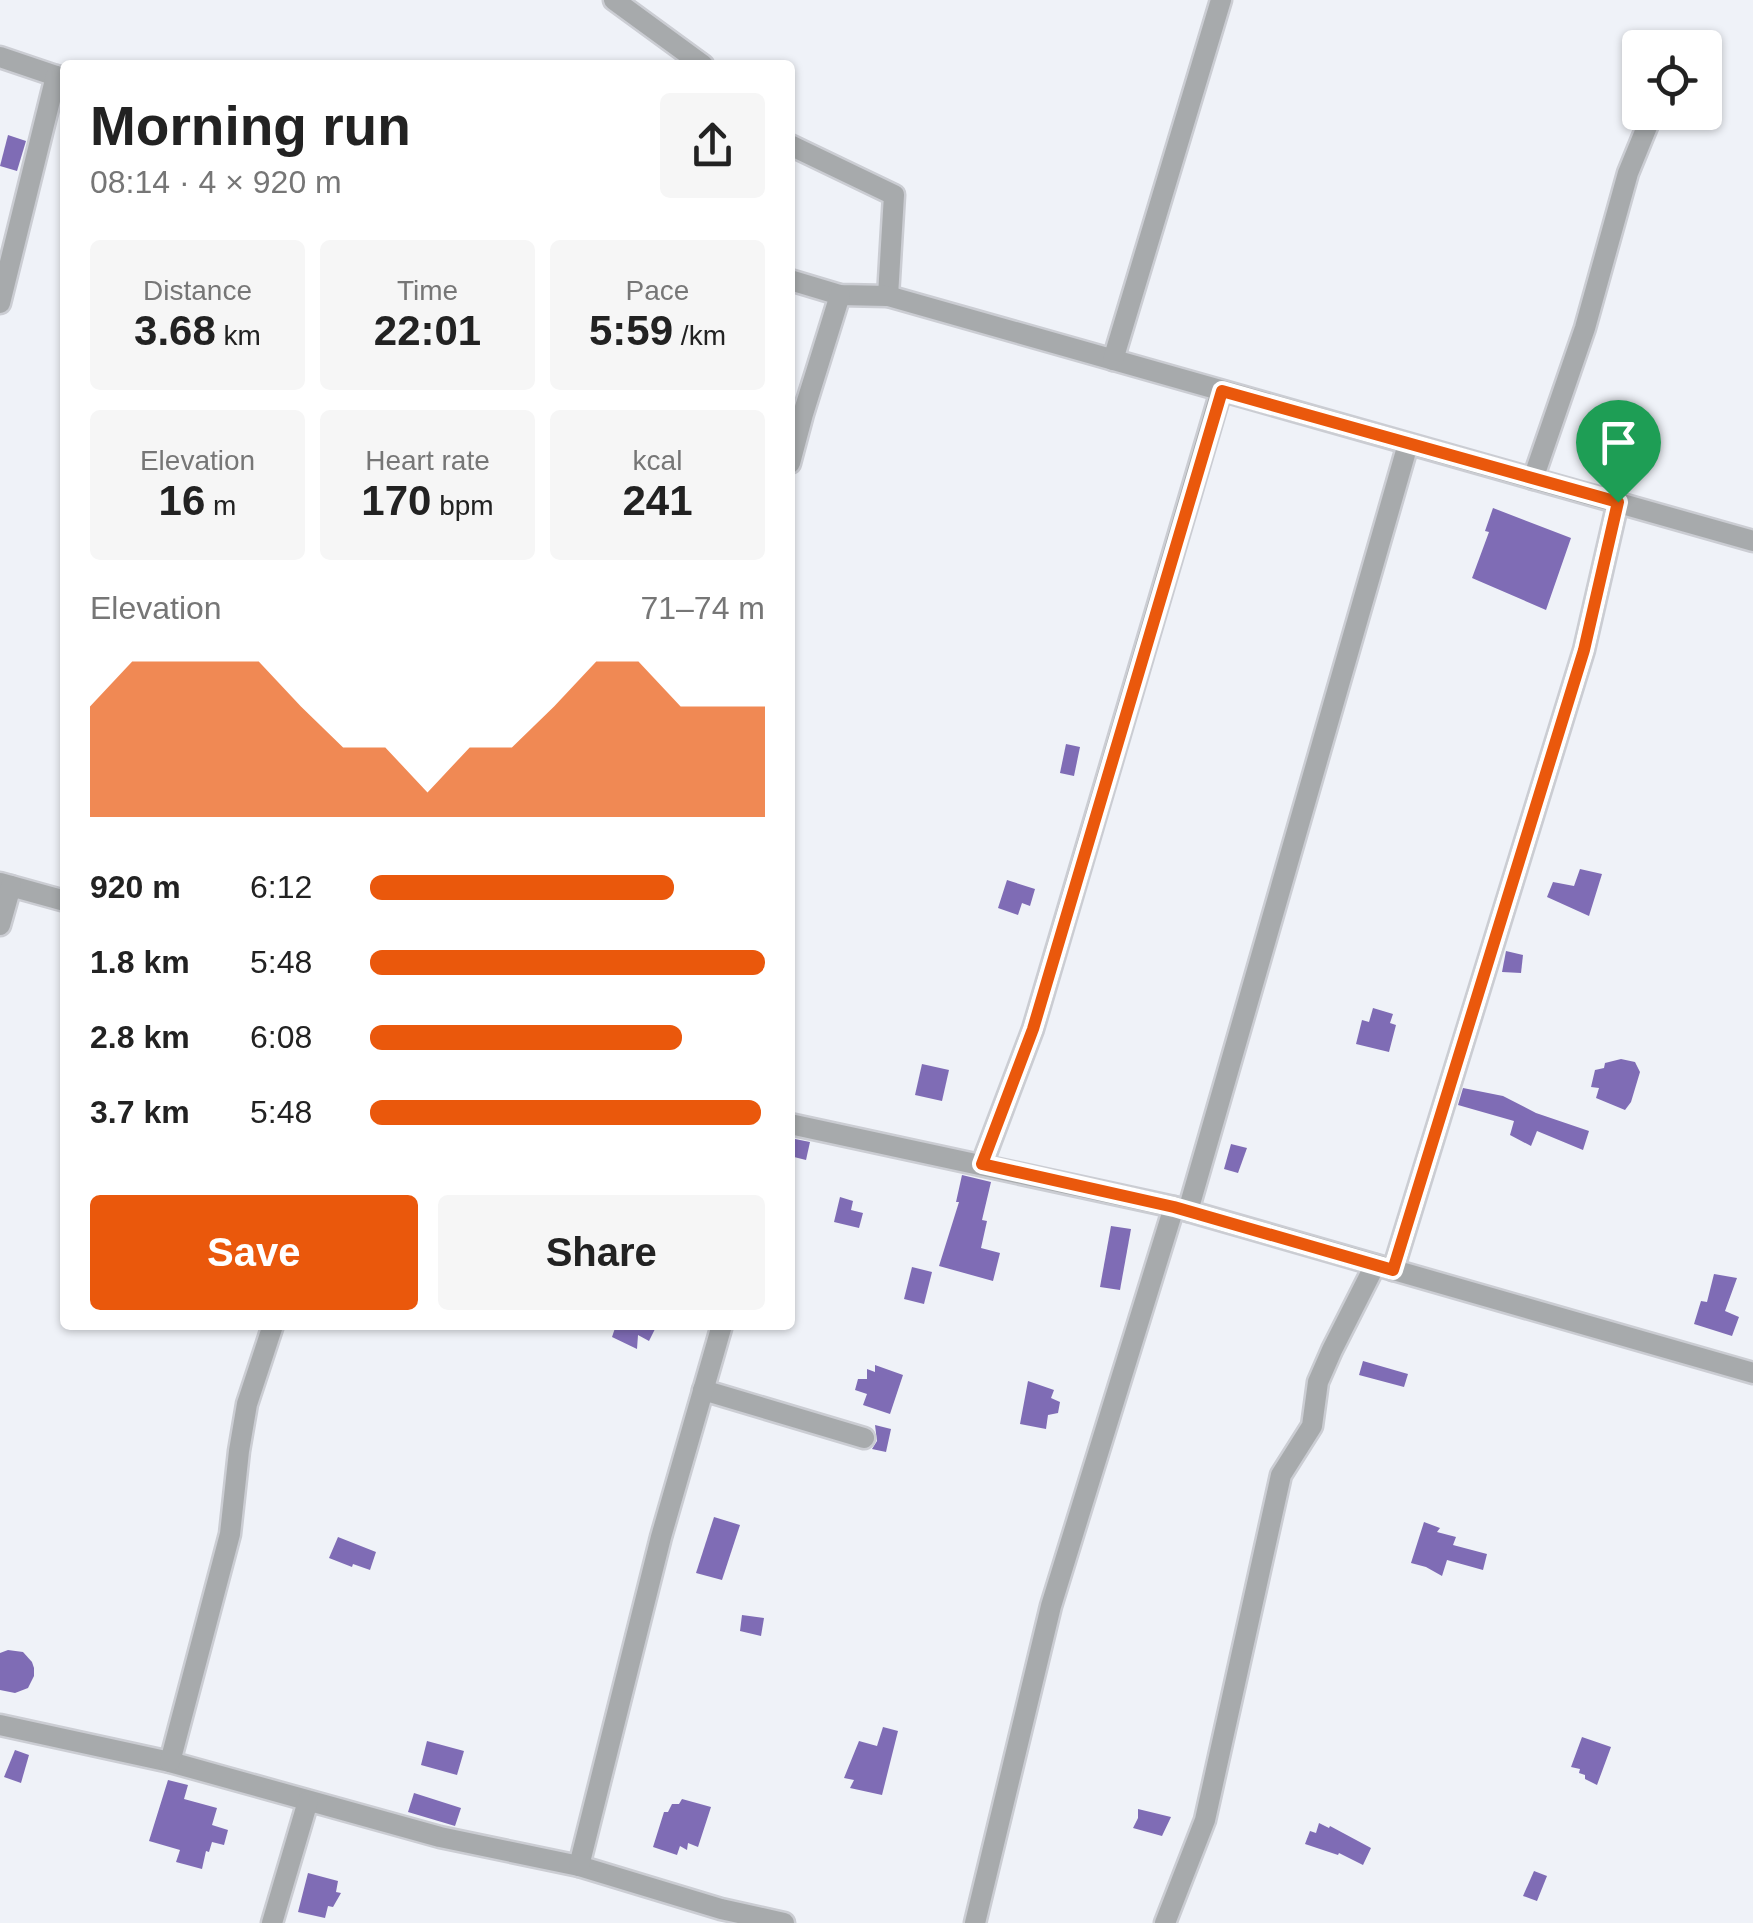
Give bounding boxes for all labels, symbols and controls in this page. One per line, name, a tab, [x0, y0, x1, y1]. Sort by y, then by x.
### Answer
map controls	[1622, 30, 1722, 130]
button: locate	[1622, 30, 1722, 130]
button: share	[660, 93, 765, 198]
text: Morning run	[90, 95, 411, 157]
text: 08:14 · 4 × 920 m	[90, 164, 342, 200]
text: Distance	[143, 275, 252, 306]
text: Time	[397, 275, 458, 306]
text: Pace	[626, 275, 689, 306]
text: 3.68	[134, 307, 216, 354]
text: 22:01	[374, 307, 481, 354]
text: 5:59	[589, 307, 673, 354]
text: km	[216, 320, 261, 351]
text: /km	[673, 320, 726, 351]
pin	[1576, 400, 1661, 503]
icon: arrive	[1591, 415, 1646, 470]
text: Elevation	[140, 445, 255, 476]
text: Heart rate	[365, 445, 490, 476]
text: kcal	[633, 445, 682, 476]
text: 16	[159, 477, 205, 524]
text: 170	[361, 477, 431, 524]
text: 241	[622, 477, 693, 524]
text: m	[205, 490, 236, 521]
text: bpm	[431, 490, 494, 521]
text: Elevation	[90, 590, 222, 626]
text: 71–74 m	[640, 590, 765, 626]
text: 920 m	[90, 869, 181, 905]
text: 6:12	[250, 869, 312, 905]
text: 1.8 km	[90, 944, 190, 980]
text: 5:48	[250, 944, 312, 980]
text: 2.8 km	[90, 1019, 190, 1055]
text: 6:08	[250, 1019, 312, 1055]
text: 3.7 km	[90, 1094, 190, 1130]
text: 5:48	[250, 1094, 312, 1130]
button: Save	[90, 1195, 418, 1310]
button: Share	[438, 1195, 765, 1310]

